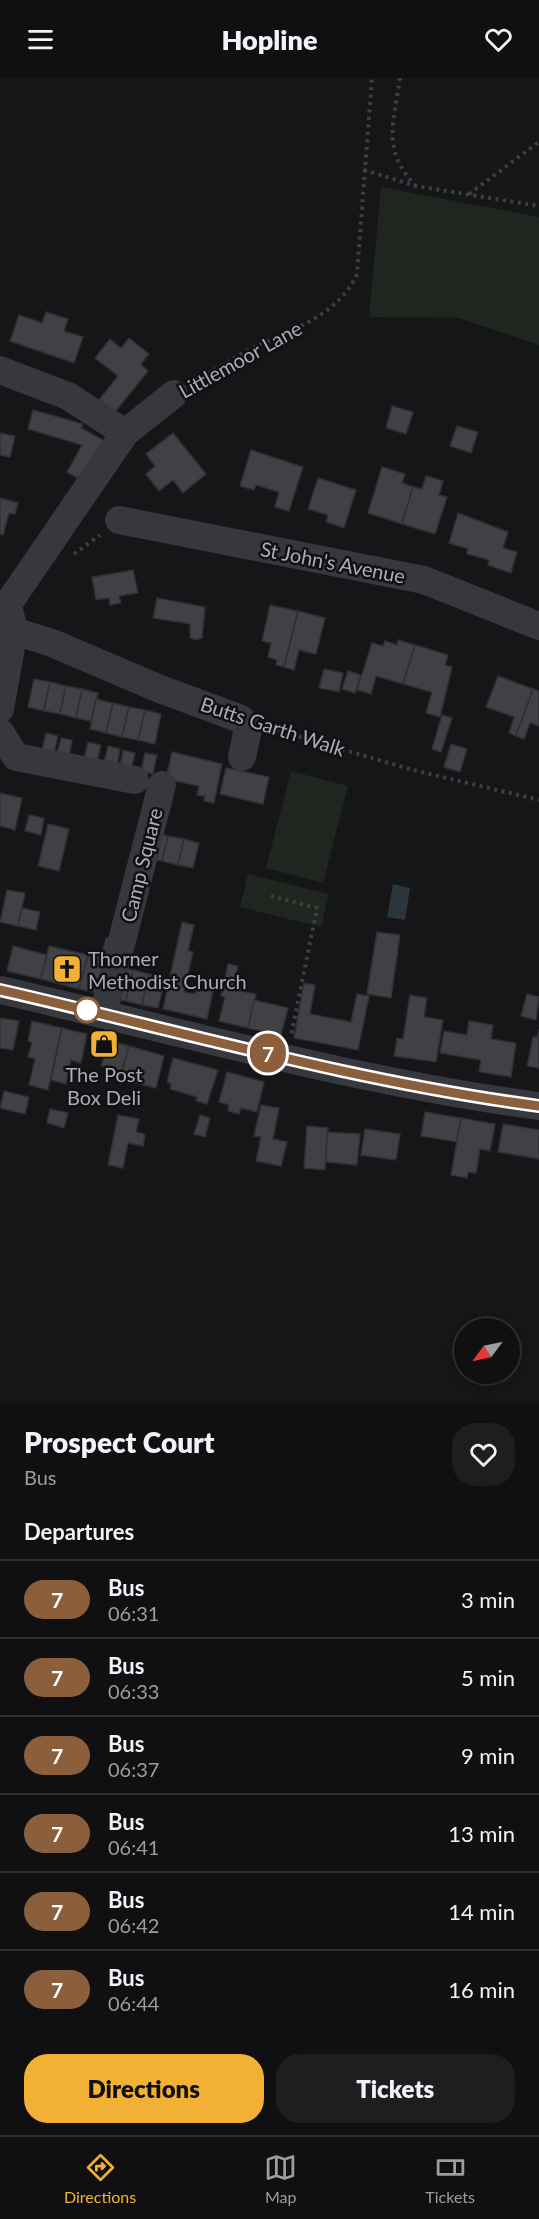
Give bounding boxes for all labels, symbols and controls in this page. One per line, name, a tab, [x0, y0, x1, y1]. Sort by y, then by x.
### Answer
icon: menu	[24, 23, 57, 56]
text: Hopline	[222, 23, 317, 56]
icon: heart	[482, 23, 515, 56]
street label: Littlemoor Lane	[174, 315, 306, 403]
street label: St John's Avenue	[259, 536, 407, 588]
street label: Butts Garth Walk	[198, 691, 349, 761]
street label: Camp Square	[115, 806, 167, 924]
place label: Thorner Methodist Church	[88, 946, 247, 993]
church icon: Thorner Methodist Church	[51, 953, 83, 985]
unlabelled marker	[74, 997, 100, 1023]
shop icon: The Post Box Deli	[88, 1028, 120, 1060]
line badge: 7	[248, 1034, 288, 1072]
text: 7	[262, 1041, 274, 1066]
place label: The Post Box Deli	[65, 1062, 143, 1109]
north arrow	[454, 1318, 520, 1384]
map controls	[454, 1318, 520, 1384]
button: heart	[452, 1423, 515, 1486]
text: Prospect Court	[24, 1425, 215, 1459]
text: Bus	[24, 1465, 57, 1489]
text: Departures	[24, 1518, 134, 1545]
text: Bus	[108, 1574, 144, 1601]
text: 3 min	[461, 1586, 515, 1613]
text: 7	[51, 1587, 63, 1612]
text: 06:31	[108, 1601, 159, 1625]
text: Bus	[108, 1652, 144, 1679]
text: 5 min	[461, 1664, 515, 1691]
text: 7	[51, 1665, 63, 1690]
text: 06:33	[108, 1679, 159, 1703]
text: Bus	[108, 1730, 144, 1757]
text: 9 min	[461, 1742, 515, 1769]
text: 7	[51, 1743, 63, 1768]
text: 06:37	[108, 1757, 159, 1781]
text: Bus	[108, 1808, 144, 1835]
text: 13 min	[448, 1820, 515, 1847]
text: 7	[51, 1821, 63, 1846]
text: 06:41	[108, 1835, 159, 1859]
text: Bus	[108, 1886, 144, 1913]
text: 14 min	[448, 1898, 515, 1925]
text: 7	[51, 1899, 63, 1924]
text: 06:42	[108, 1913, 159, 1937]
text: Bus	[108, 1964, 144, 1991]
text: 16 min	[448, 1976, 515, 2003]
text: 7	[51, 1977, 63, 2002]
text: 06:44	[108, 1991, 159, 2015]
button: Directions	[24, 2054, 264, 2123]
button: Tickets	[276, 2054, 515, 2123]
tab: Directions	[64, 2151, 136, 2206]
tab: Map	[264, 2151, 297, 2206]
tab: Tickets	[425, 2151, 475, 2206]

